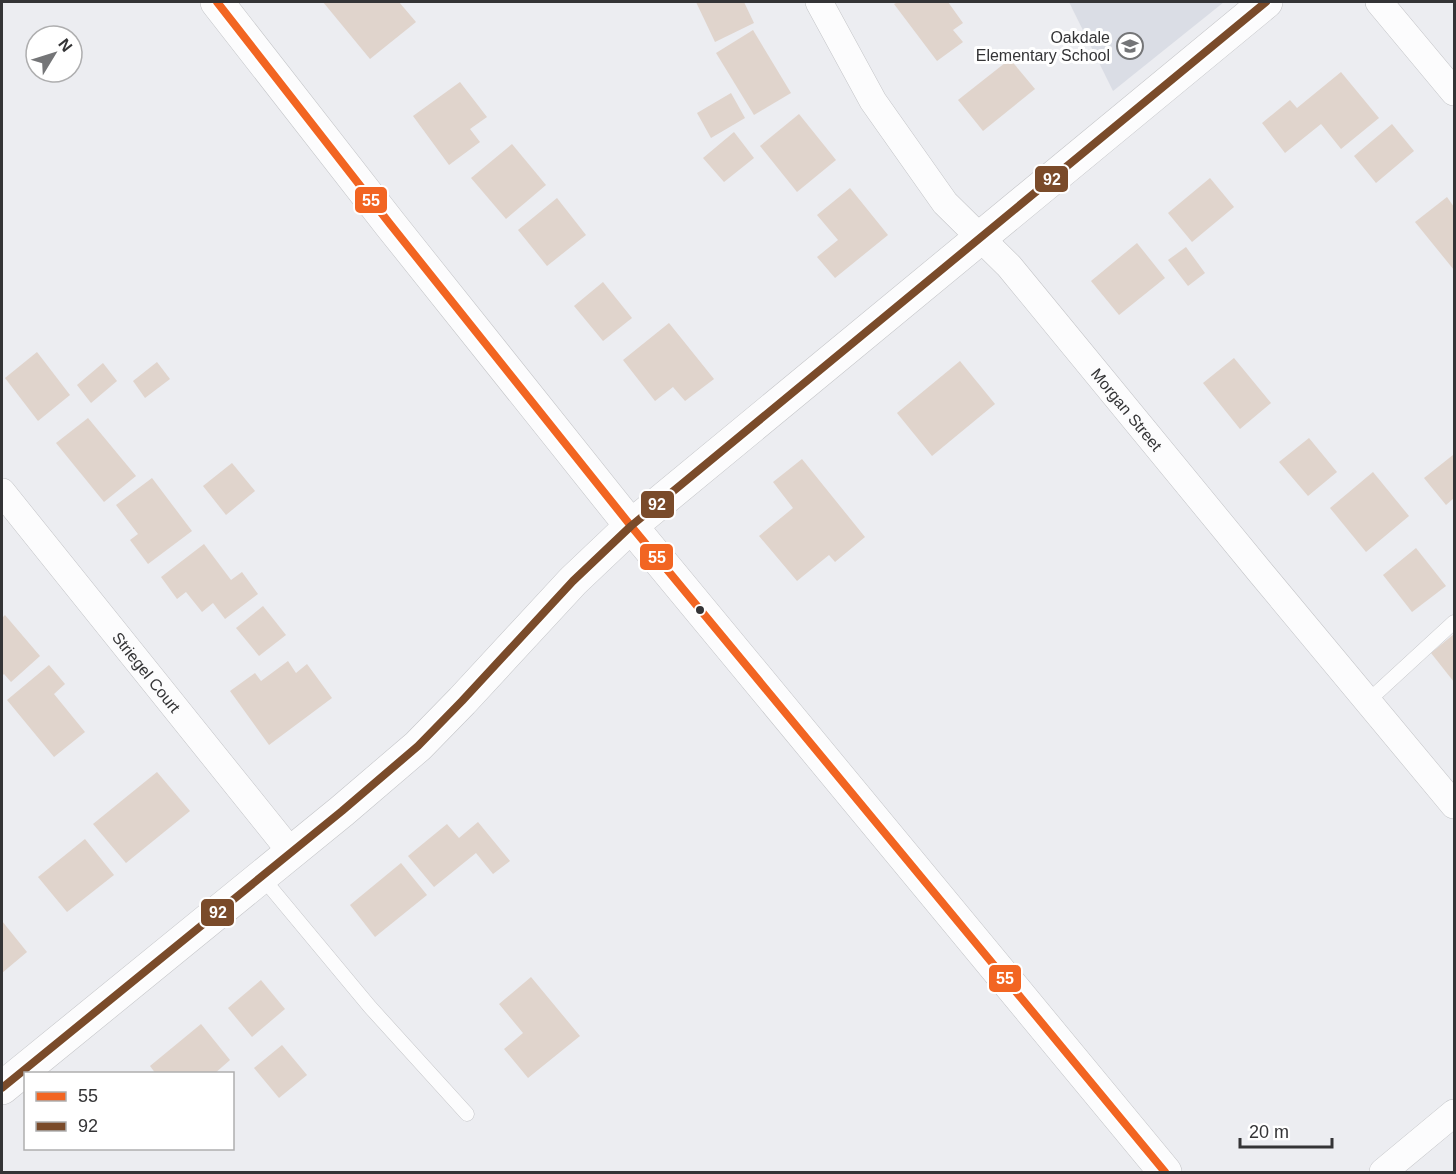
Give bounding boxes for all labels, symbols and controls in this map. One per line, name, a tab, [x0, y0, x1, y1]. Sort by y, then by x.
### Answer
north arrow	[24, 24, 84, 84]
place label: Oakdale Elementary School	[976, 29, 1110, 64]
school or university icon: Oakdale Elementary School	[1115, 31, 1145, 61]
text: N	[55, 35, 76, 55]
line badge: 92	[1034, 165, 1069, 193]
text: 92	[1043, 171, 1061, 188]
line badge: 55	[354, 186, 388, 214]
text: 55	[362, 192, 380, 209]
street label: Morgan Street	[1088, 365, 1165, 455]
line badge: 92	[640, 490, 675, 519]
text: 92	[648, 496, 666, 513]
line badge: 55	[639, 543, 674, 571]
text: 55	[648, 549, 666, 566]
unlabelled marker	[694, 604, 706, 616]
street label: Striegel Court	[109, 629, 184, 716]
line badge: 92	[200, 898, 235, 927]
text: 92	[209, 904, 227, 921]
line badge: 55	[988, 964, 1022, 993]
text: 55	[996, 970, 1014, 987]
legend	[24, 1072, 234, 1150]
text: 55	[78, 1086, 98, 1106]
scale bar	[1240, 1111, 1332, 1149]
text: 92	[78, 1116, 98, 1136]
text: 20 m	[1249, 1122, 1289, 1142]

